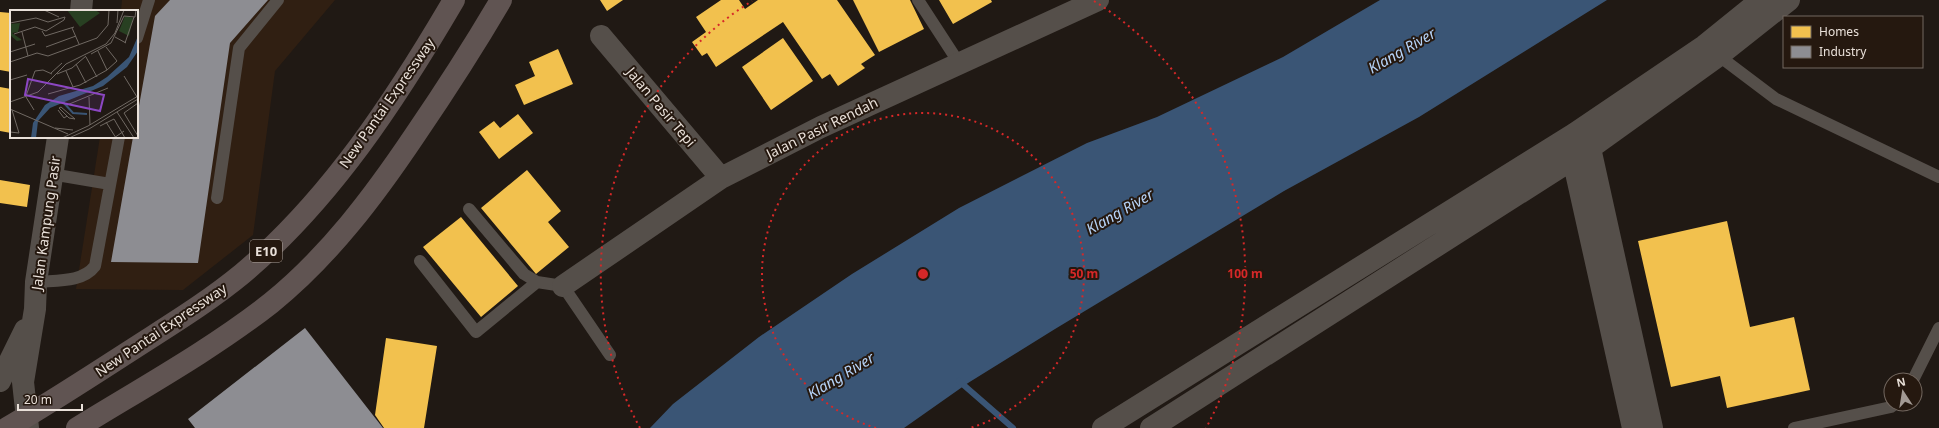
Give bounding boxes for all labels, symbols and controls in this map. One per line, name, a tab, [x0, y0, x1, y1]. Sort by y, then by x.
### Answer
inset map	[10, 10, 138, 138]
legend	[1783, 16, 1923, 68]
water label: Klang River	[1364, 22, 1440, 78]
text: Homes	[1819, 23, 1859, 40]
street label: New Pantai Expressway	[334, 33, 439, 172]
text: Industry	[1819, 43, 1867, 60]
street label: Jalan Pasir Tepi	[621, 61, 700, 150]
street label: Jalan Pasir Rendah	[761, 92, 881, 164]
street label: Jalan Kampung Pasir	[26, 154, 64, 293]
water label: Klang River	[1082, 183, 1158, 239]
road number: E10	[250, 240, 282, 262]
text: 50 m	[1070, 265, 1098, 282]
text: 100 m	[1227, 265, 1263, 282]
centre of rings	[916, 267, 930, 281]
street label: New Pantai Expressway	[91, 278, 231, 381]
water label: Klang River	[803, 347, 879, 403]
north arrow	[1883, 372, 1923, 412]
text: N	[1895, 373, 1907, 390]
scale bar	[18, 386, 82, 412]
text: 20 m	[24, 391, 52, 408]

